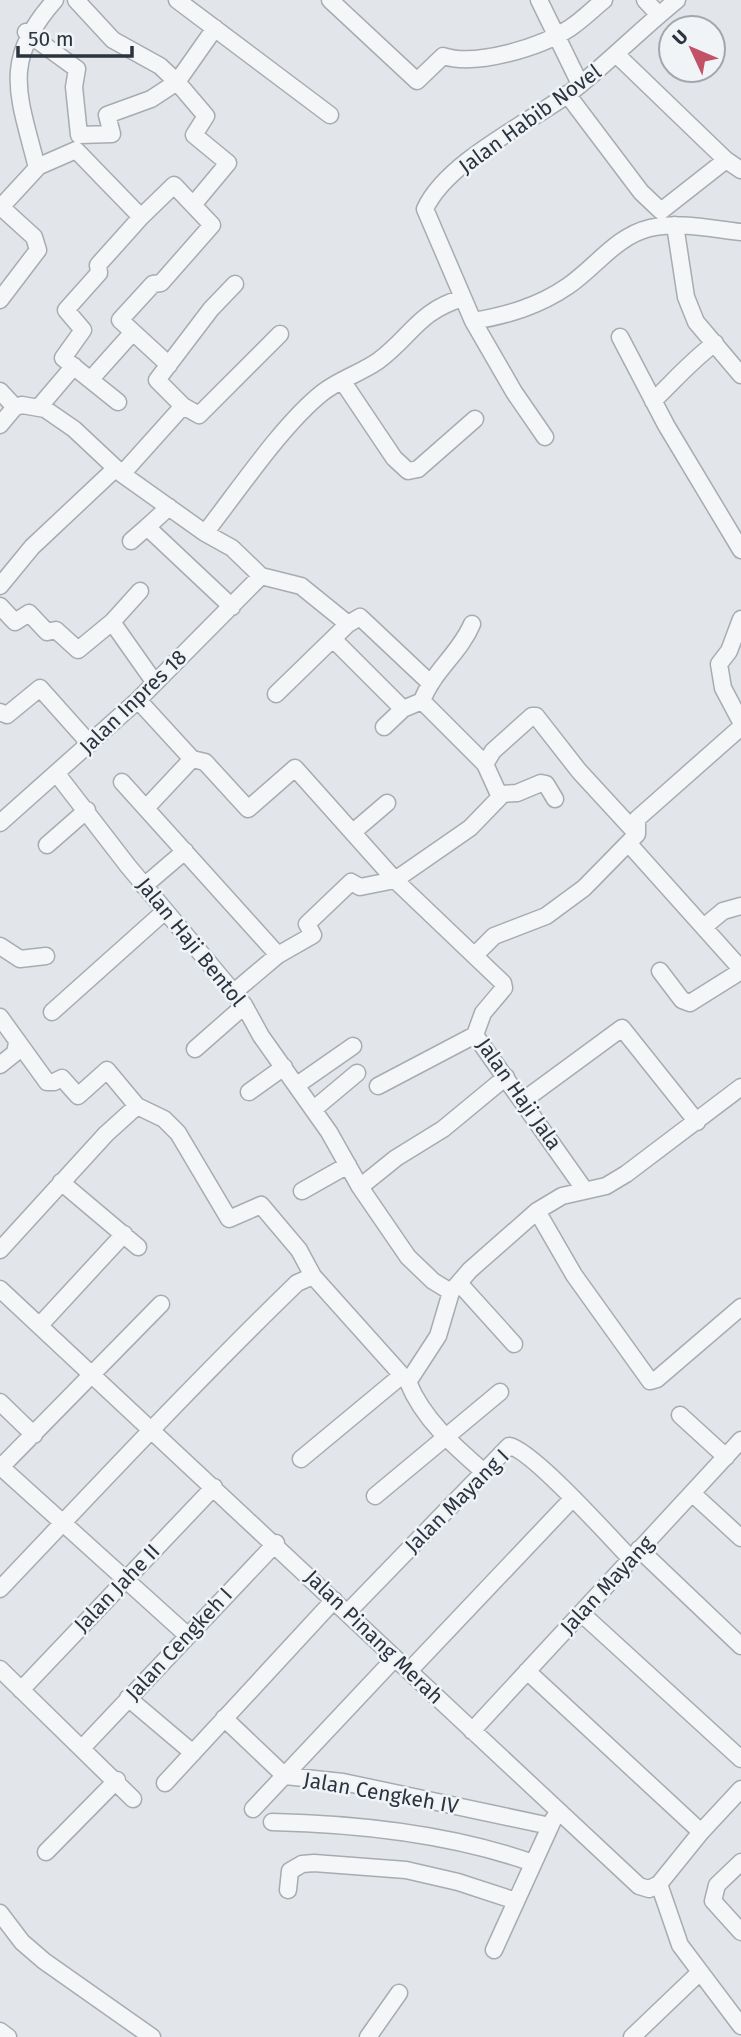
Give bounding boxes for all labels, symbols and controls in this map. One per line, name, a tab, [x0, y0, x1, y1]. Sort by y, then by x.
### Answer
scale bar	[18, 14, 131, 58]
north arrow	[657, 14, 727, 84]
text: U	[668, 25, 693, 50]
text: 50 m	[28, 26, 74, 52]
street label: Jalan Habib Novel	[454, 59, 606, 179]
street label: Jalan Inpres 18	[74, 644, 192, 760]
street label: Jalan Haji Bentol	[131, 872, 251, 1012]
street label: Jalan Haji Jala	[471, 1033, 567, 1155]
street label: Jalan Mayang I	[399, 1443, 515, 1559]
street label: Jalan Mayang	[555, 1530, 659, 1640]
street label: Jalan Jahe II	[69, 1539, 165, 1637]
street label: Jalan Pinang Merah	[299, 1564, 449, 1710]
street label: Jalan Cengkeh I	[120, 1582, 238, 1706]
street label: Jalan Cengkeh IV	[302, 1767, 461, 1819]

